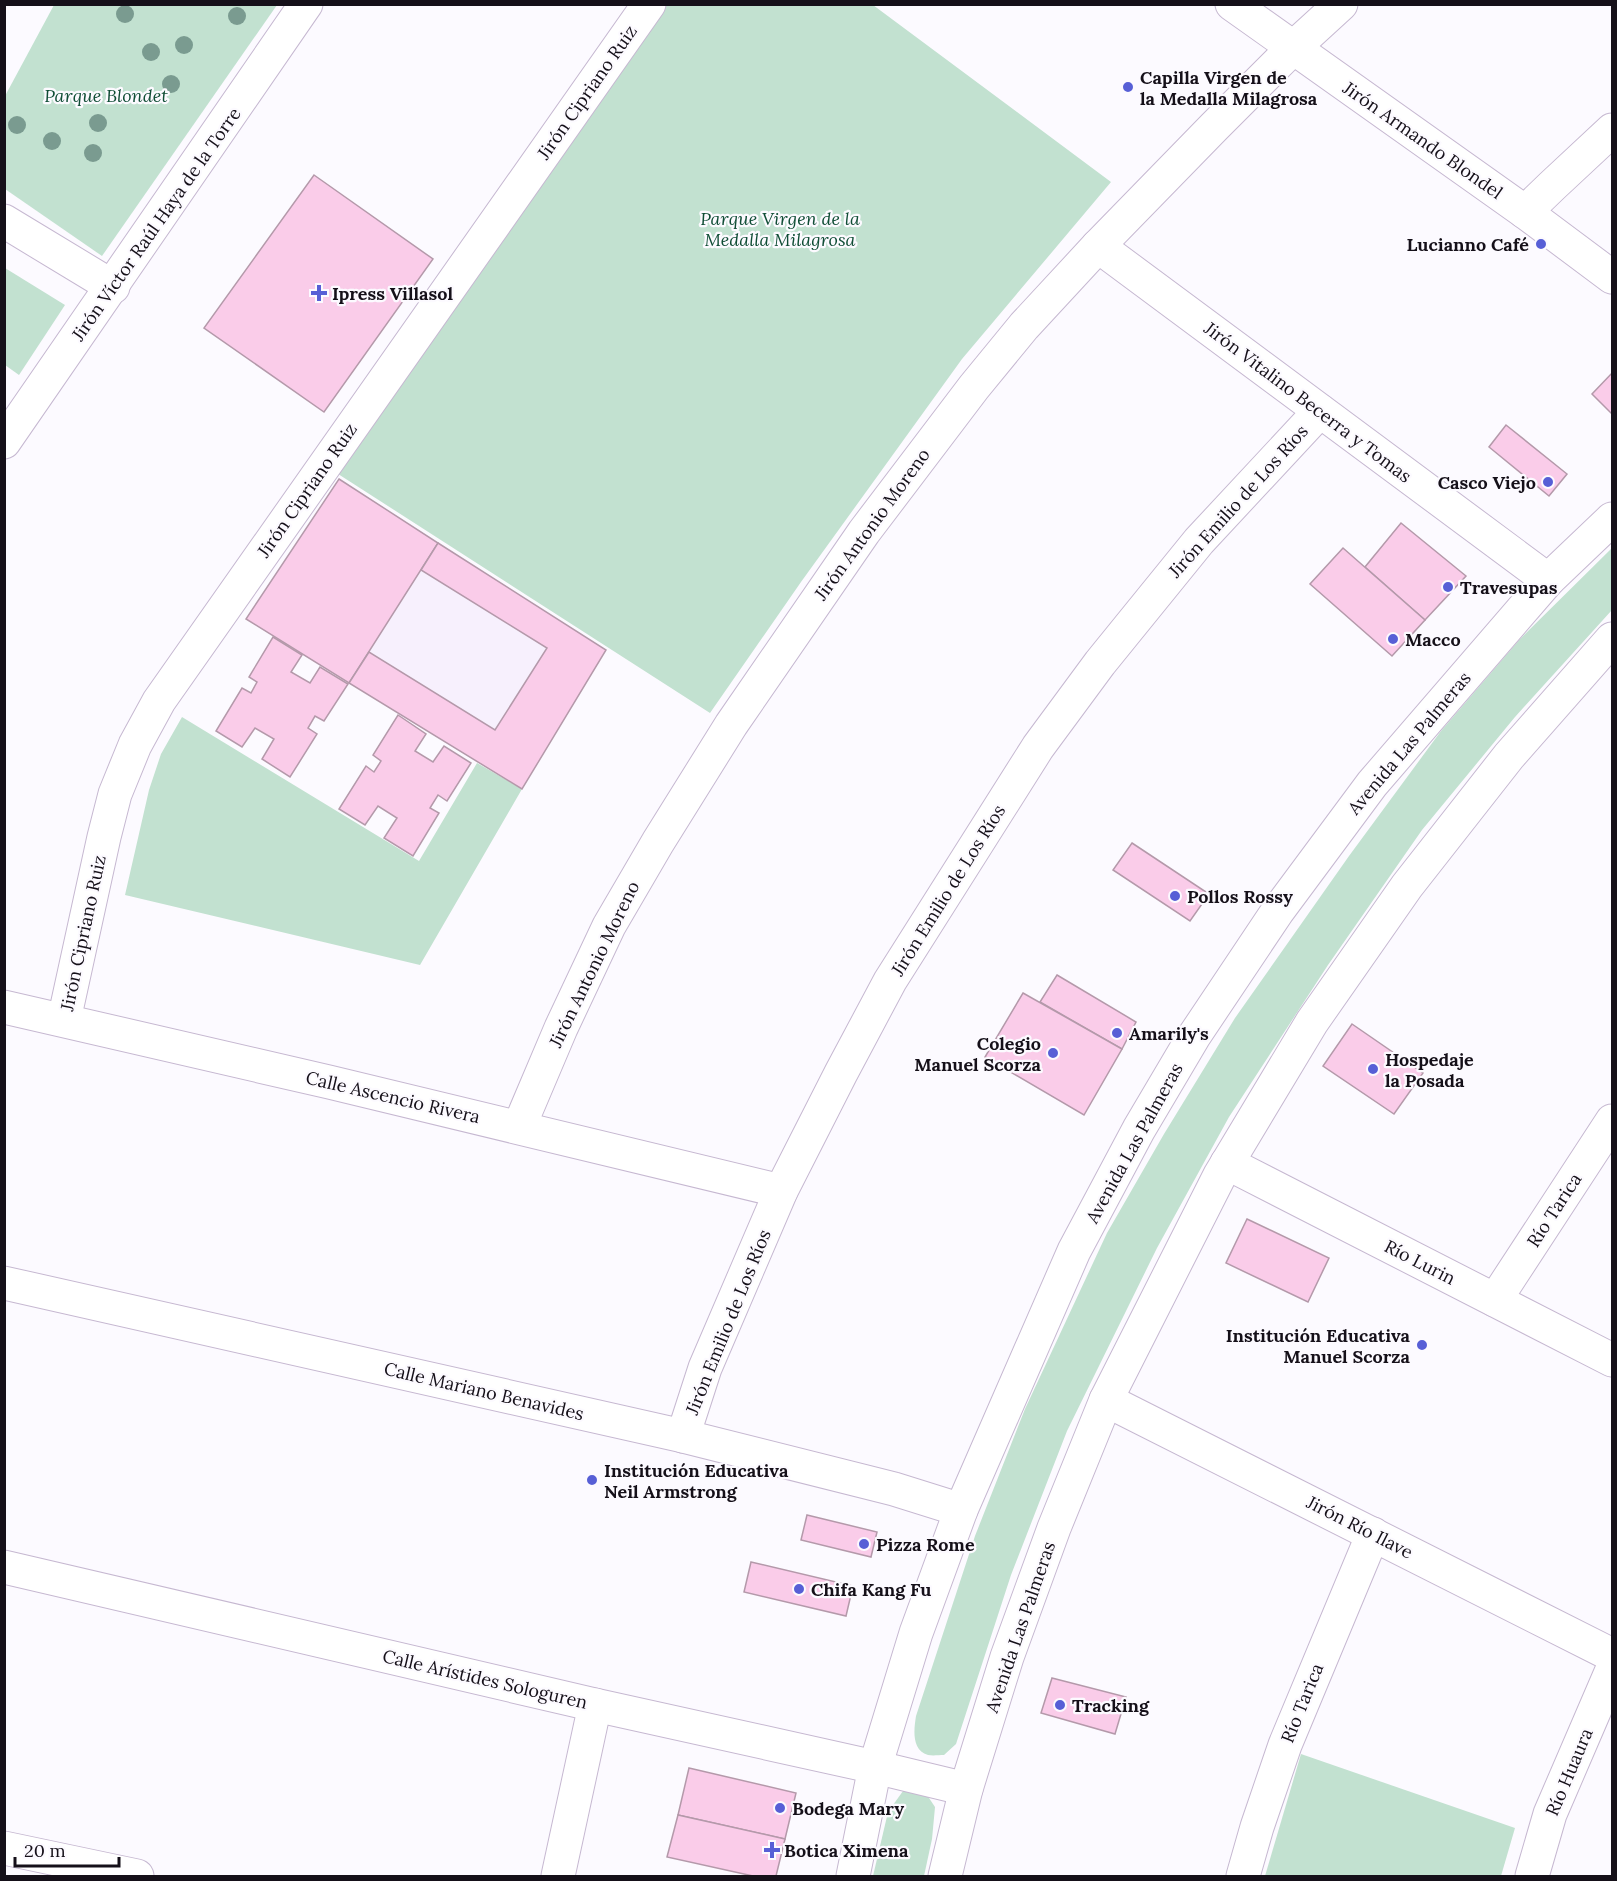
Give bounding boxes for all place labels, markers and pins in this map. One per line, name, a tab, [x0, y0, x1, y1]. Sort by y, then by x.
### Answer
place label: Capilla Virgen de la Medalla Milagrosa	[1140, 66, 1318, 110]
marker: Capilla Virgen de la Medalla Milagrosa	[1121, 80, 1135, 94]
place label: Lucianno Café	[1407, 233, 1529, 256]
marker: Lucianno Café	[1534, 237, 1548, 251]
place label: Ipress Villasol	[332, 282, 453, 305]
marker: Ipress Villasol	[310, 284, 328, 302]
place label: Casco Viejo	[1438, 471, 1536, 494]
marker: Casco Viejo	[1541, 475, 1555, 489]
place label: Travesupas	[1460, 576, 1558, 599]
marker: Travesupas	[1441, 580, 1455, 594]
place label: Macco	[1405, 628, 1461, 651]
marker: Macco	[1386, 632, 1400, 646]
place label: Pollos Rossy	[1187, 885, 1293, 908]
marker: Pollos Rossy	[1168, 889, 1182, 903]
place label: Amarily's	[1129, 1022, 1209, 1045]
marker: Amarily's	[1110, 1026, 1124, 1040]
place label: Colegio Manuel Scorza	[914, 1032, 1042, 1076]
marker: Colegio Manuel Scorza	[1046, 1046, 1060, 1060]
place label: Hospedaje la Posada	[1385, 1048, 1474, 1092]
marker: Hospedaje la Posada	[1366, 1062, 1380, 1076]
place label: Institución Educativa Manuel Scorza	[1226, 1324, 1411, 1368]
marker: Institución Educativa Manuel Scorza	[1415, 1338, 1429, 1352]
place label: Institución Educativa Neil Armstrong	[604, 1459, 789, 1503]
marker: Institución Educativa Neil Armstrong	[585, 1473, 599, 1487]
place label: Pizza Rome	[876, 1533, 975, 1556]
marker: Pizza Rome	[857, 1537, 871, 1551]
place label: Chifa Kang Fu	[811, 1578, 931, 1601]
marker: Chifa Kang Fu	[792, 1582, 806, 1596]
place label: Tracking	[1072, 1694, 1150, 1717]
marker: Tracking	[1053, 1698, 1067, 1712]
place label: Bodega Mary	[792, 1797, 904, 1820]
marker: Bodega Mary	[773, 1801, 787, 1815]
place label: Botica Ximena	[784, 1839, 909, 1862]
marker: Botica Ximena	[765, 1843, 779, 1857]

